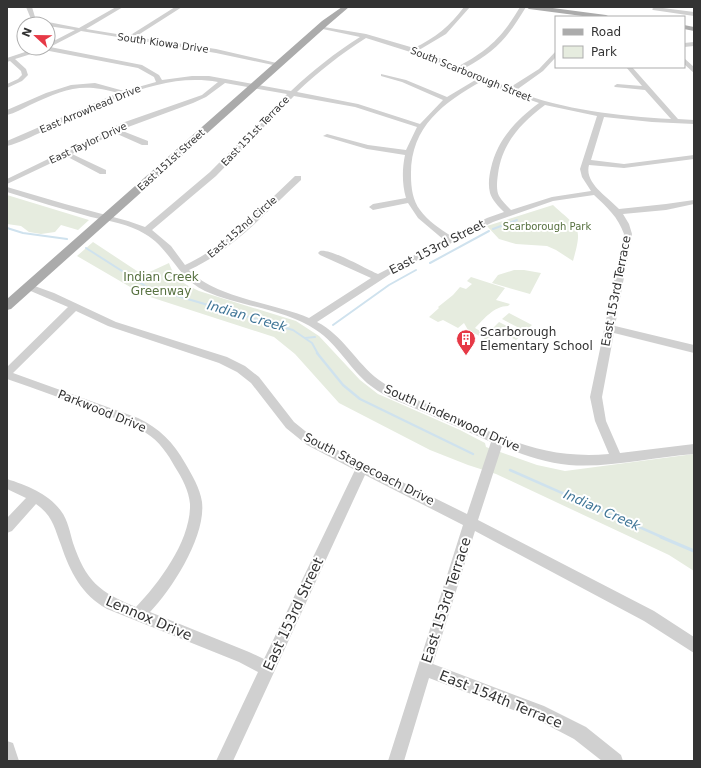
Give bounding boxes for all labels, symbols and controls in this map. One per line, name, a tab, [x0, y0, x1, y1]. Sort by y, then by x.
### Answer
north arrow	[16, 16, 56, 56]
legend	[555, 16, 685, 68]
text: Road	[591, 25, 621, 39]
text: N	[19, 26, 35, 39]
street label: South Kiowa Drive	[117, 31, 209, 55]
street label: South Scarborough Street	[409, 45, 533, 103]
text: Park	[591, 45, 617, 59]
street label: East Arrowhead Drive	[38, 83, 142, 135]
street label: East 151st Terrace	[219, 94, 291, 168]
street label: East Taylor Drive	[48, 120, 128, 166]
street label: East 151st Street	[135, 127, 207, 193]
street label: East 152nd Circle	[205, 194, 279, 260]
street label: East 153rd Street	[387, 217, 487, 277]
park label: Scarborough Park	[503, 221, 591, 232]
street label: East 153rd Terrace	[598, 234, 634, 348]
park label: Indian Creek Greenway	[123, 270, 199, 298]
water label: Indian Creek	[205, 297, 289, 335]
place label: Scarborough Elementary School	[480, 325, 593, 353]
building icon: Scarborough Elementary School	[455, 328, 477, 356]
street label: South Lindenwood Drive	[382, 382, 522, 454]
street label: Parkwood Drive	[56, 387, 148, 435]
street label: South Stagecoach Drive	[301, 430, 437, 508]
water label: Indian Creek	[561, 486, 643, 534]
street label: East 153rd Terrace	[418, 535, 474, 665]
street label: East 153rd Street	[260, 555, 326, 673]
street label: Lennox Drive	[103, 593, 195, 643]
street label: East 154th Terrace	[437, 667, 565, 731]

